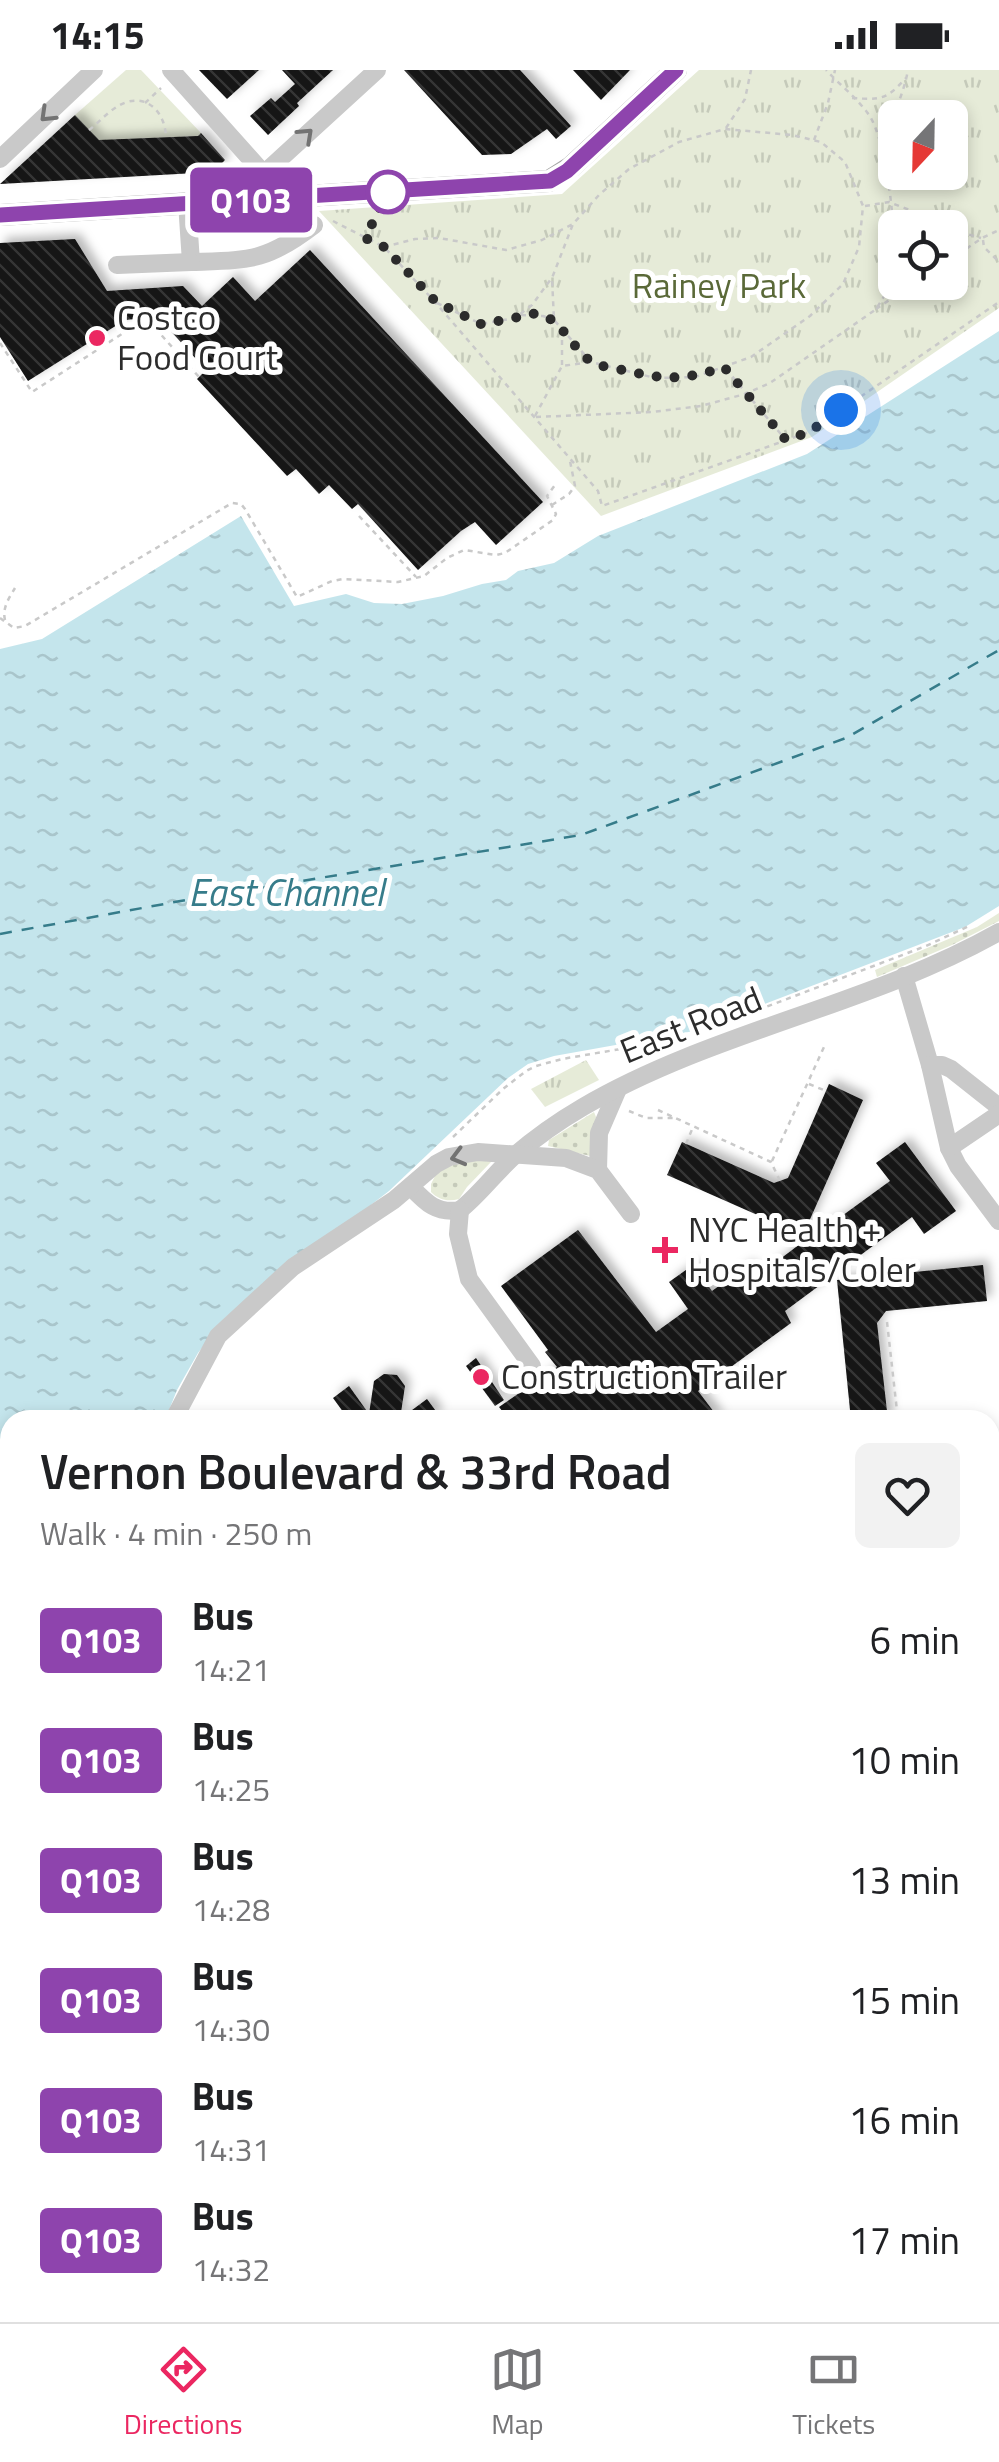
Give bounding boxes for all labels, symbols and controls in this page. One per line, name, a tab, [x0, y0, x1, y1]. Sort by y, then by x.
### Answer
text: 14:15	[50, 6, 145, 64]
north arrow	[878, 100, 968, 190]
map controls	[878, 100, 968, 300]
one-way arrow	[40, 103, 59, 121]
one-way arrow	[294, 129, 313, 147]
line badge: Q103	[181, 168, 321, 232]
unlabelled marker	[367, 171, 409, 213]
text: Q103	[210, 173, 292, 227]
button: locate	[878, 210, 968, 300]
park label: Rainey Park	[632, 258, 806, 312]
place label: Costco Food Court	[117, 290, 278, 384]
marker: Costco Food Court	[86, 327, 108, 349]
your location	[816, 385, 866, 435]
water label: East Channel	[188, 863, 387, 921]
street label: East Road	[611, 971, 770, 1077]
one-way arrow	[450, 1145, 467, 1166]
place label: NYC Health + Hospitals/Coler	[688, 1202, 916, 1296]
marker: NYC Health + Hospitals/Coler	[652, 1237, 678, 1263]
place label: Construction Trailer	[501, 1349, 787, 1403]
marker: Construction Trailer	[470, 1366, 492, 1388]
text: Vernon Boulevard & 33rd Road	[40, 1435, 672, 1508]
button: heart	[855, 1443, 960, 1548]
text: Walk · 4 min · 250 m	[40, 1509, 312, 1557]
text: Bus	[192, 1587, 254, 1645]
text: 6 min	[870, 1611, 960, 1669]
text: Q103	[60, 1613, 142, 1667]
text: 14:21	[192, 1645, 270, 1693]
text: Bus	[192, 1707, 254, 1765]
text: 10 min	[849, 1731, 960, 1789]
text: Q103	[60, 1733, 142, 1787]
text: 14:25	[192, 1765, 270, 1813]
text: Bus	[192, 1827, 254, 1885]
text: 13 min	[849, 1851, 960, 1909]
text: Q103	[60, 1853, 142, 1907]
text: 14:28	[192, 1885, 270, 1933]
text: Bus	[192, 1947, 254, 2005]
text: 15 min	[849, 1971, 960, 2029]
text: Q103	[60, 1973, 142, 2027]
text: 14:30	[192, 2005, 270, 2053]
text: Bus	[192, 2067, 254, 2125]
text: 16 min	[849, 2091, 960, 2149]
text: Q103	[60, 2093, 142, 2147]
text: 14:31	[192, 2125, 270, 2173]
text: Bus	[192, 2187, 254, 2245]
text: 17 min	[849, 2211, 960, 2269]
text: Q103	[60, 2213, 142, 2267]
text: 14:32	[192, 2245, 270, 2293]
tab: Directions	[124, 2342, 242, 2445]
tab: Map	[490, 2342, 545, 2445]
tab: Tickets	[792, 2342, 875, 2445]

